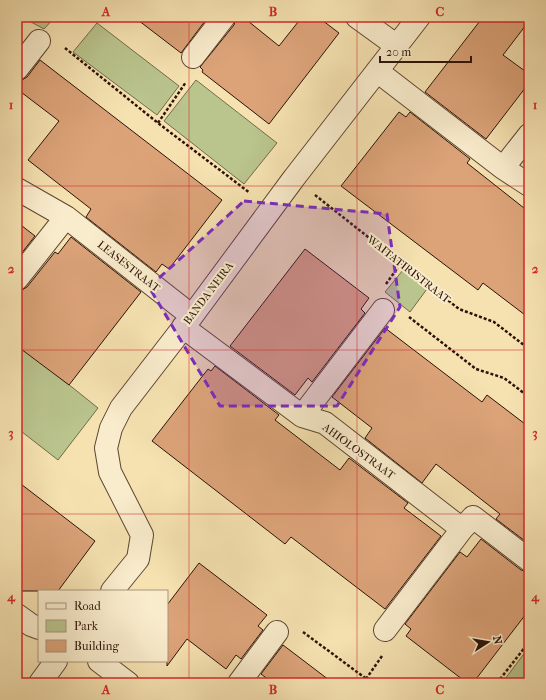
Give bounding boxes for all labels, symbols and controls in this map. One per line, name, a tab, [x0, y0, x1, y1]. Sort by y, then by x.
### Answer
text: A	[101, 4, 111, 19]
text: B	[269, 4, 278, 19]
text: C	[436, 4, 445, 19]
scale bar	[380, 38, 471, 64]
text: 20 m	[386, 45, 411, 59]
text: 1	[9, 97, 14, 112]
text: 1	[533, 97, 538, 112]
street label: WAITATIRISTRAAT	[364, 232, 453, 306]
street label: LEASESTRAAT	[95, 238, 163, 295]
street label: BANDA NEIRA	[181, 259, 237, 327]
text: 2	[8, 261, 15, 276]
text: 2	[532, 261, 539, 276]
street label: AHIOLOSTRAAT	[319, 420, 398, 482]
text: 3	[8, 425, 14, 441]
text: 3	[532, 425, 538, 441]
text: 4	[6, 589, 16, 605]
text: 4	[530, 589, 540, 605]
legend	[38, 590, 168, 662]
text: Road	[74, 599, 101, 613]
text: Park	[74, 619, 99, 633]
north arrow	[468, 622, 508, 662]
text: N	[490, 635, 505, 646]
text: Building	[74, 639, 119, 653]
text: A	[101, 682, 111, 697]
text: B	[269, 682, 278, 697]
text: C	[436, 682, 445, 697]

